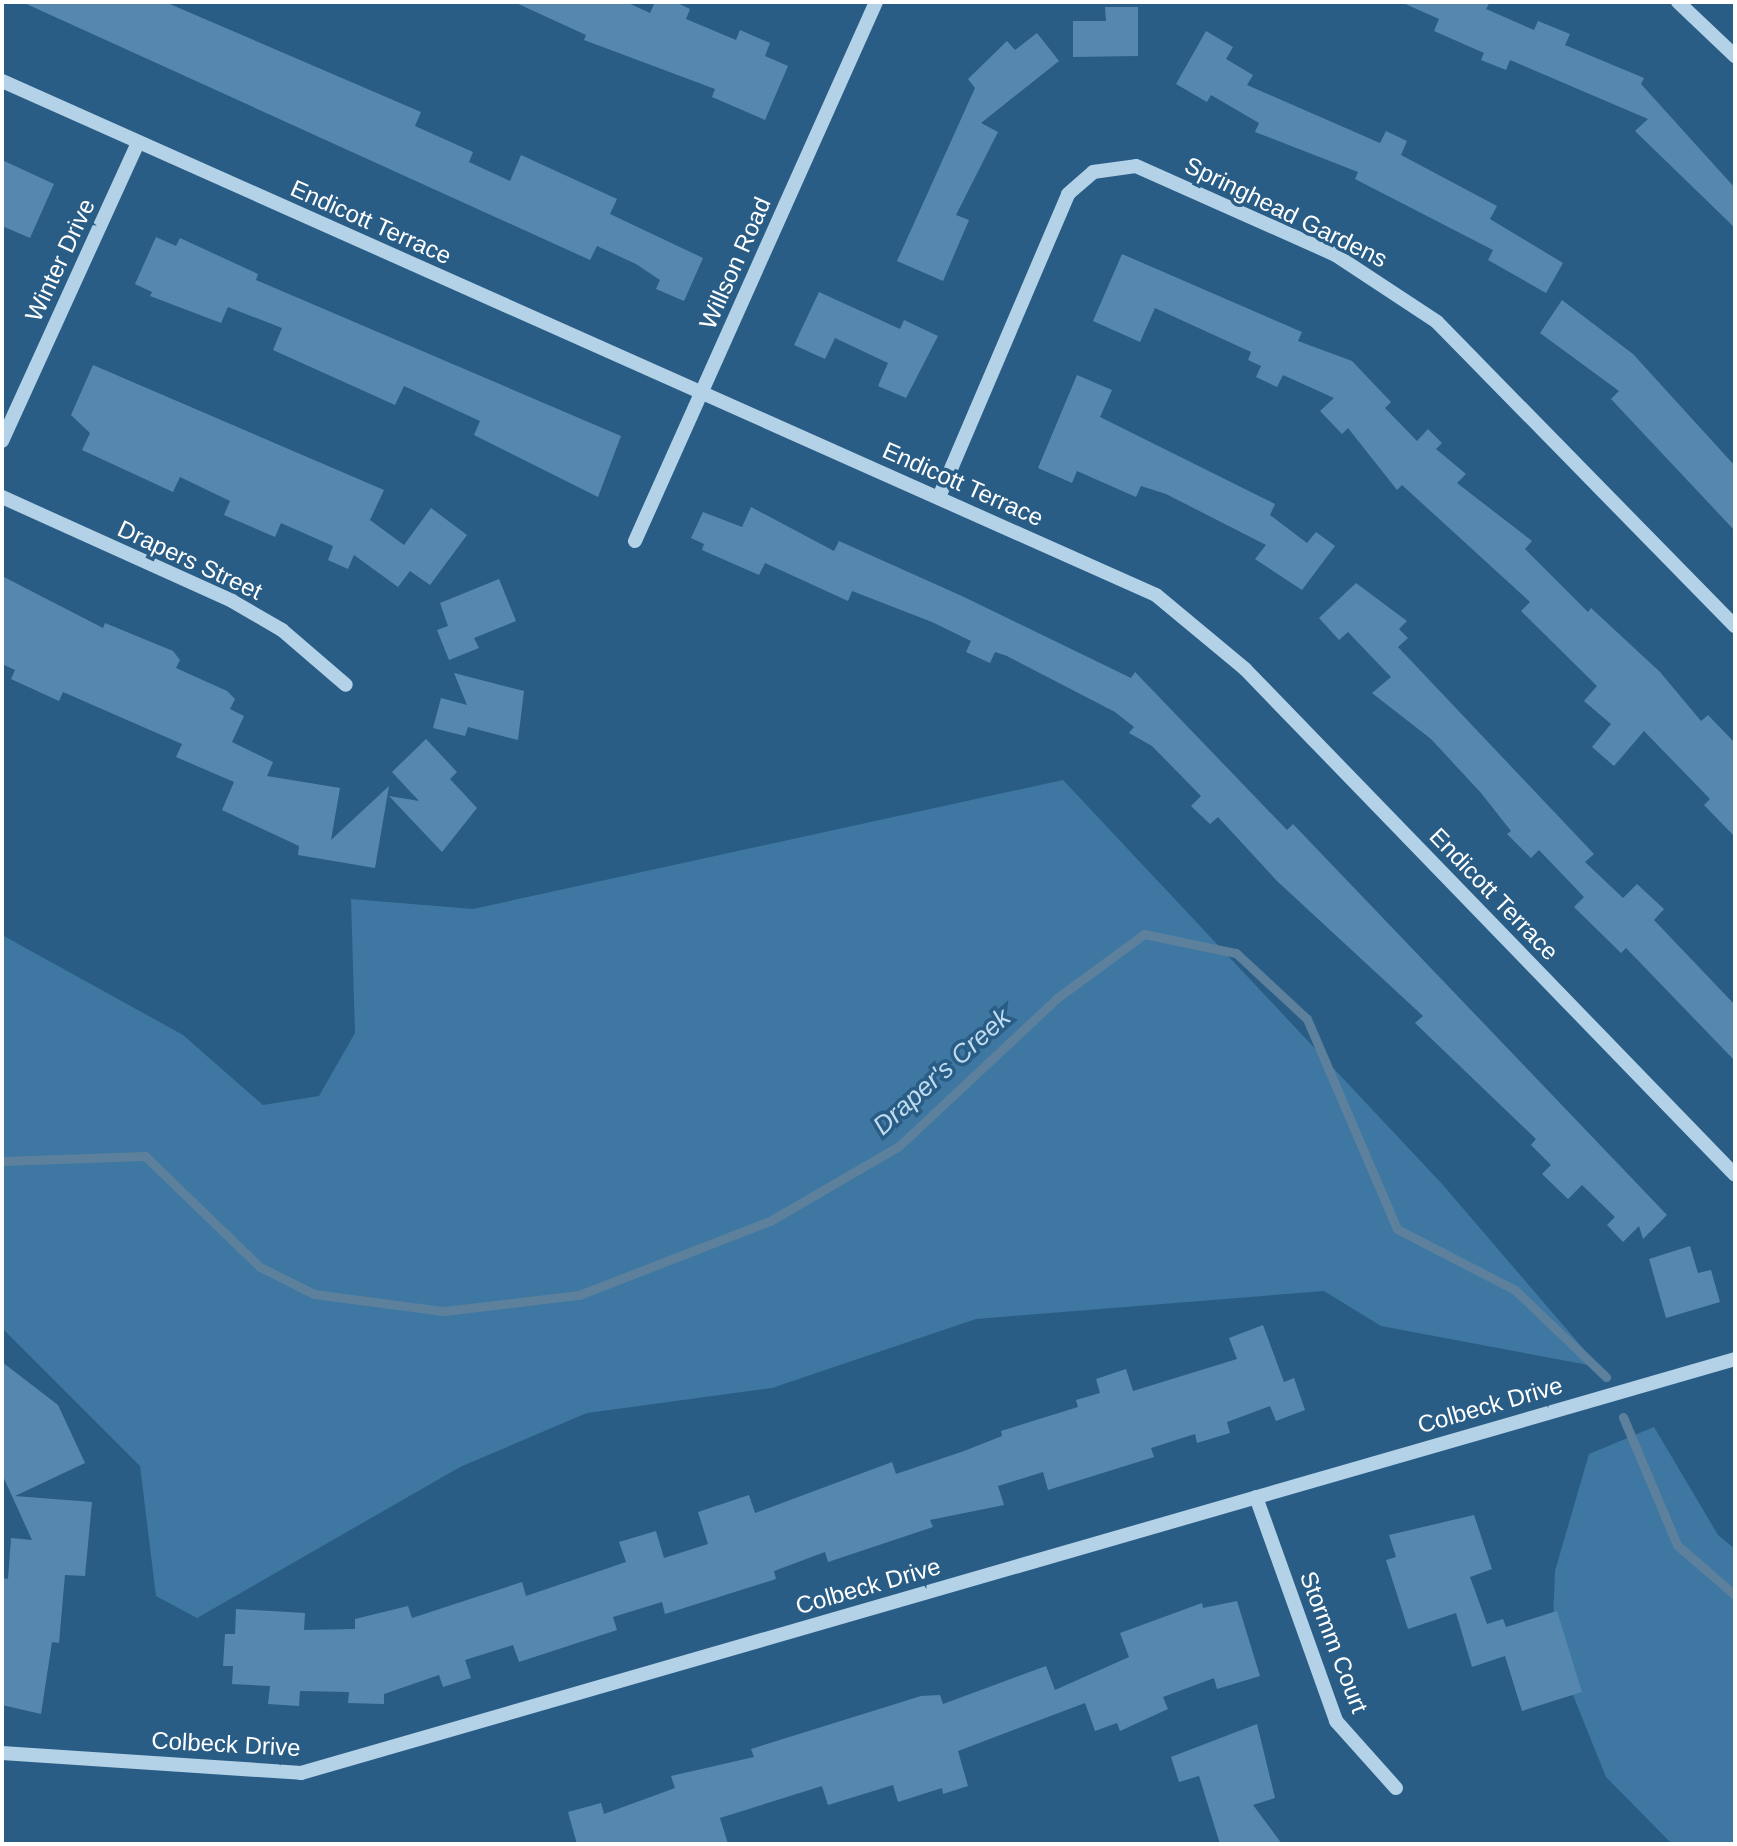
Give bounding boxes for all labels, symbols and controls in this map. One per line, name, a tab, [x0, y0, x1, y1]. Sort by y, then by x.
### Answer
street label: Springhead Gardens	[1180, 151, 1392, 273]
street label: Endicott Terrace	[286, 174, 456, 270]
street label: Willson Road	[693, 193, 777, 333]
street label: Winter Drive	[19, 194, 101, 326]
street label: Endicott Terrace	[878, 436, 1048, 532]
street label: Drapers Street	[113, 514, 267, 606]
street label: Endicott Terrace	[1423, 822, 1565, 966]
water label: Draper's Creek	[867, 1002, 1017, 1142]
street label: Colbeck Drive	[1414, 1371, 1566, 1439]
street label: Colbeck Drive	[792, 1552, 944, 1620]
street label: Stormm Court	[1294, 1567, 1374, 1717]
street label: Colbeck Drive	[151, 1726, 301, 1762]

